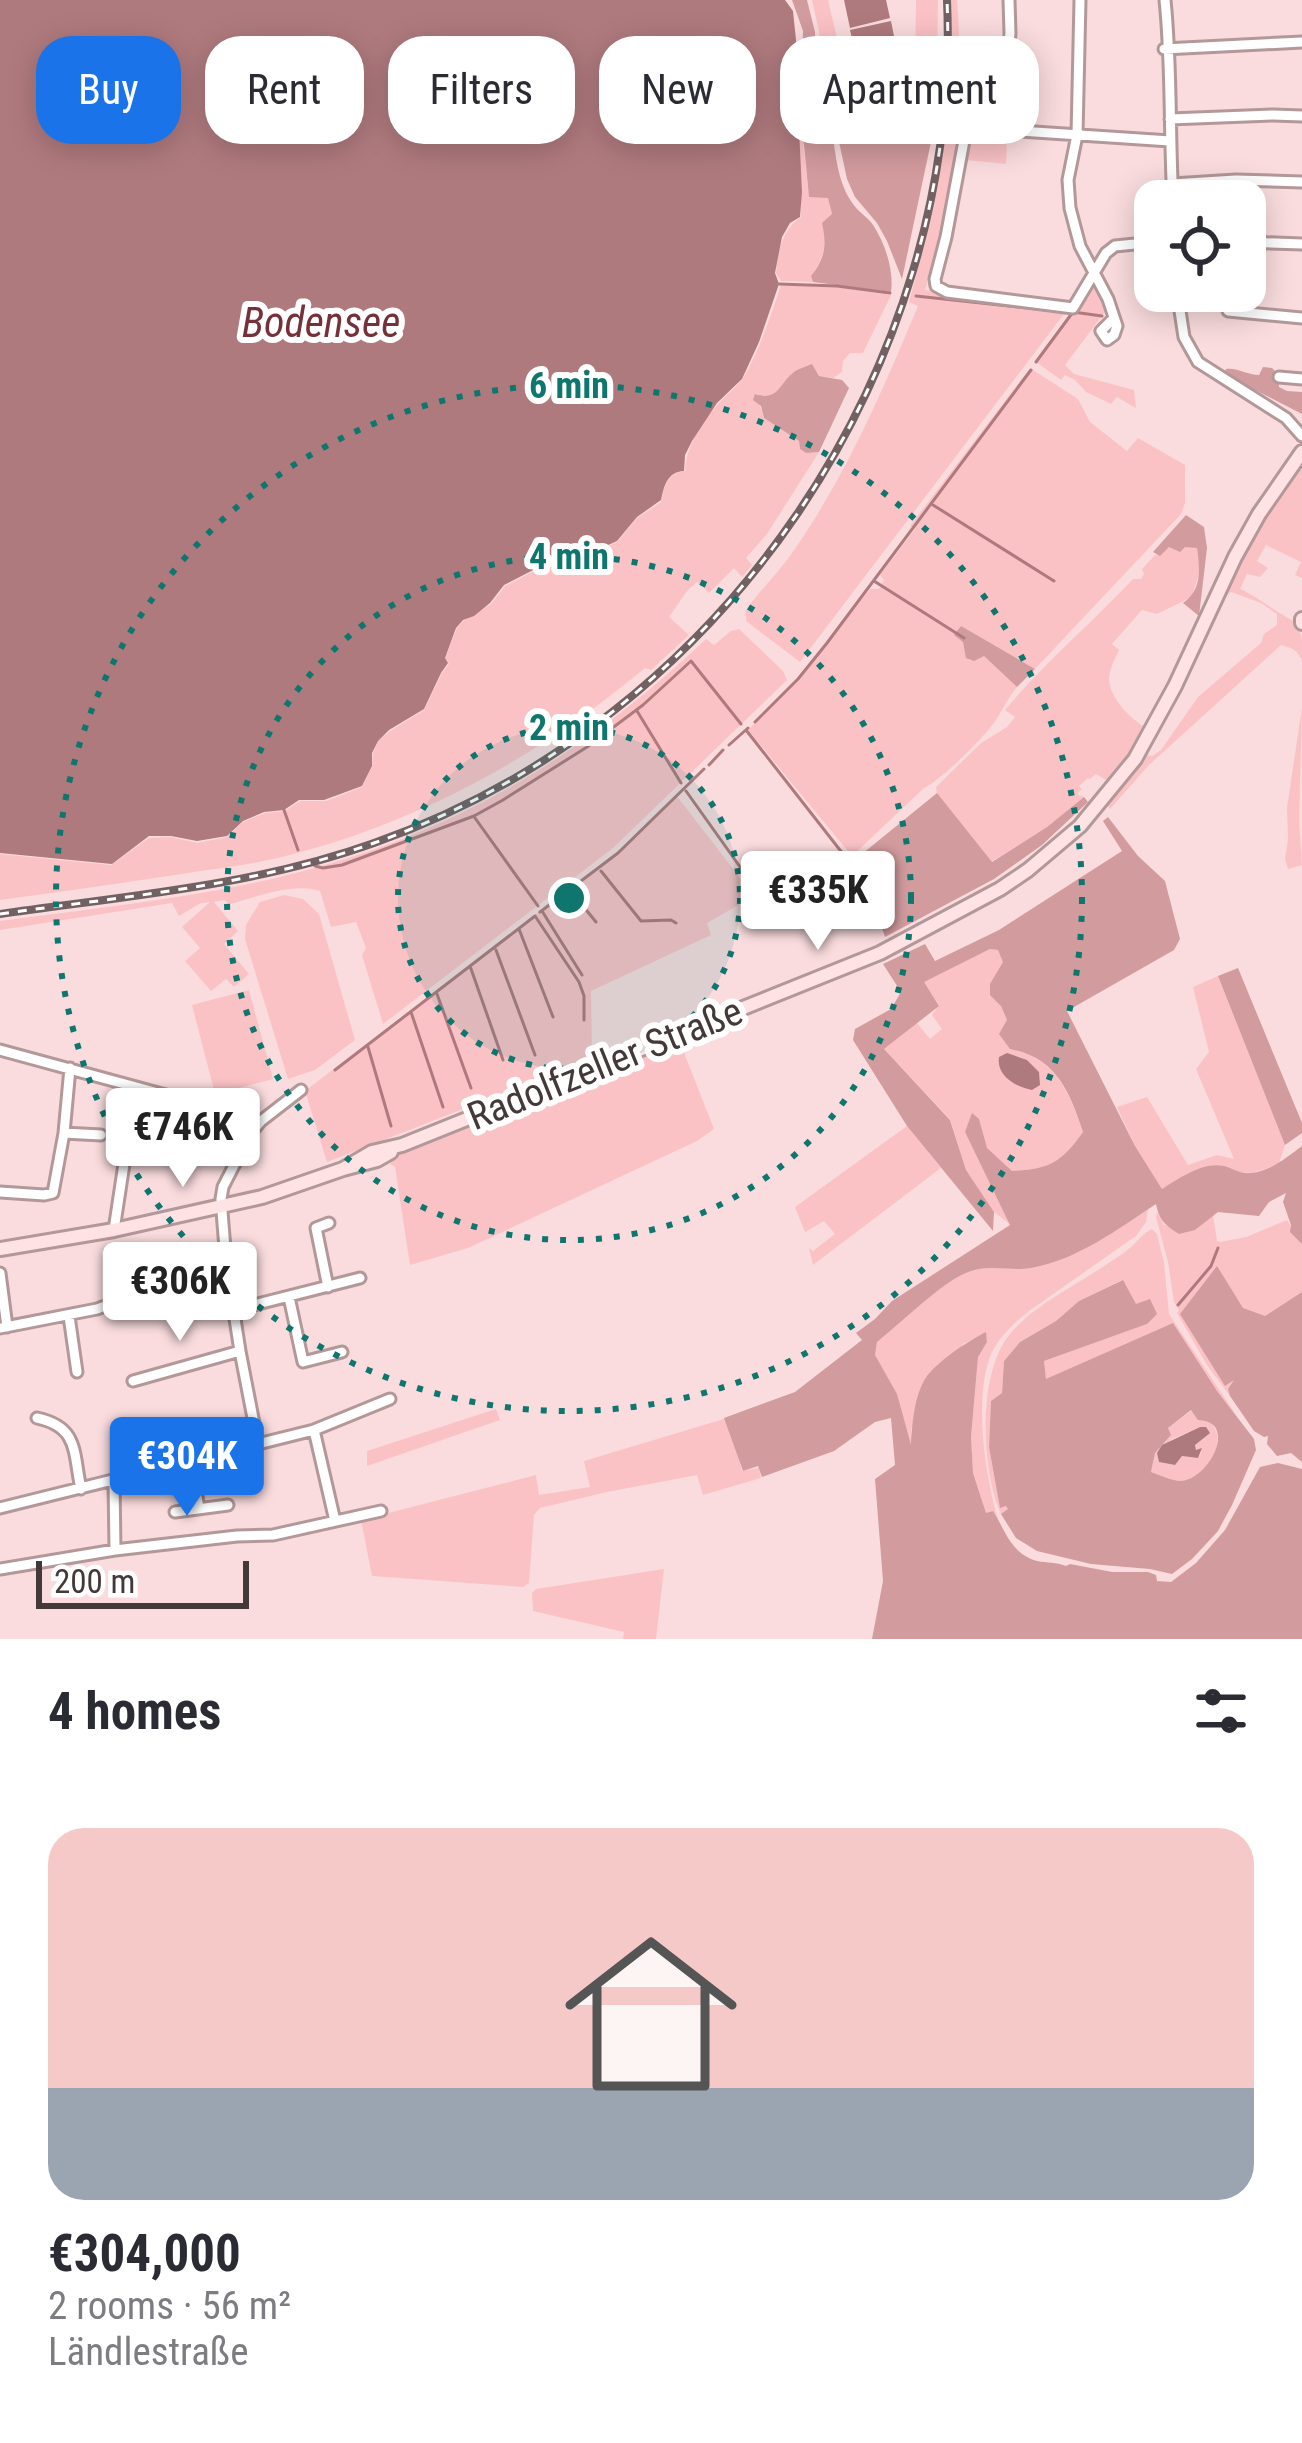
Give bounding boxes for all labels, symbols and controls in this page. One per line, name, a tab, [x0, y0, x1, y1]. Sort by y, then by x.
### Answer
chip: Buy	[36, 36, 181, 144]
chip: Rent	[205, 36, 364, 144]
chip: Filters	[388, 36, 575, 144]
chip: New	[599, 36, 756, 144]
chip: Apartment	[780, 36, 1039, 144]
map controls	[1134, 180, 1266, 312]
button: locate	[1134, 180, 1266, 312]
water label: Bodensee	[242, 298, 400, 347]
text: 6 min	[529, 365, 609, 407]
text: 4 min	[529, 536, 609, 578]
text: 2 min	[529, 707, 609, 749]
pin: €335K	[734, 851, 902, 953]
text: €335K	[768, 867, 868, 913]
centre of rings	[548, 877, 590, 919]
street label: Radolfzeller Straße	[461, 988, 749, 1140]
pin: €746K	[99, 1088, 267, 1190]
text: €746K	[133, 1104, 233, 1150]
pin: €306K	[96, 1242, 264, 1344]
text: €306K	[130, 1258, 230, 1304]
pin: €304K	[103, 1417, 271, 1519]
text: €304K	[137, 1433, 237, 1479]
scale bar	[36, 1555, 249, 1608]
text: 200 m	[54, 1562, 135, 1601]
icon: filters	[1188, 1678, 1254, 1744]
text: 4 homes	[48, 1682, 221, 1741]
icon: home	[543, 1906, 759, 2122]
text: €304,000	[48, 2224, 241, 2283]
text: 2 rooms · 56 m²	[48, 2283, 291, 2329]
text: Ländlestraße	[48, 2329, 248, 2375]

